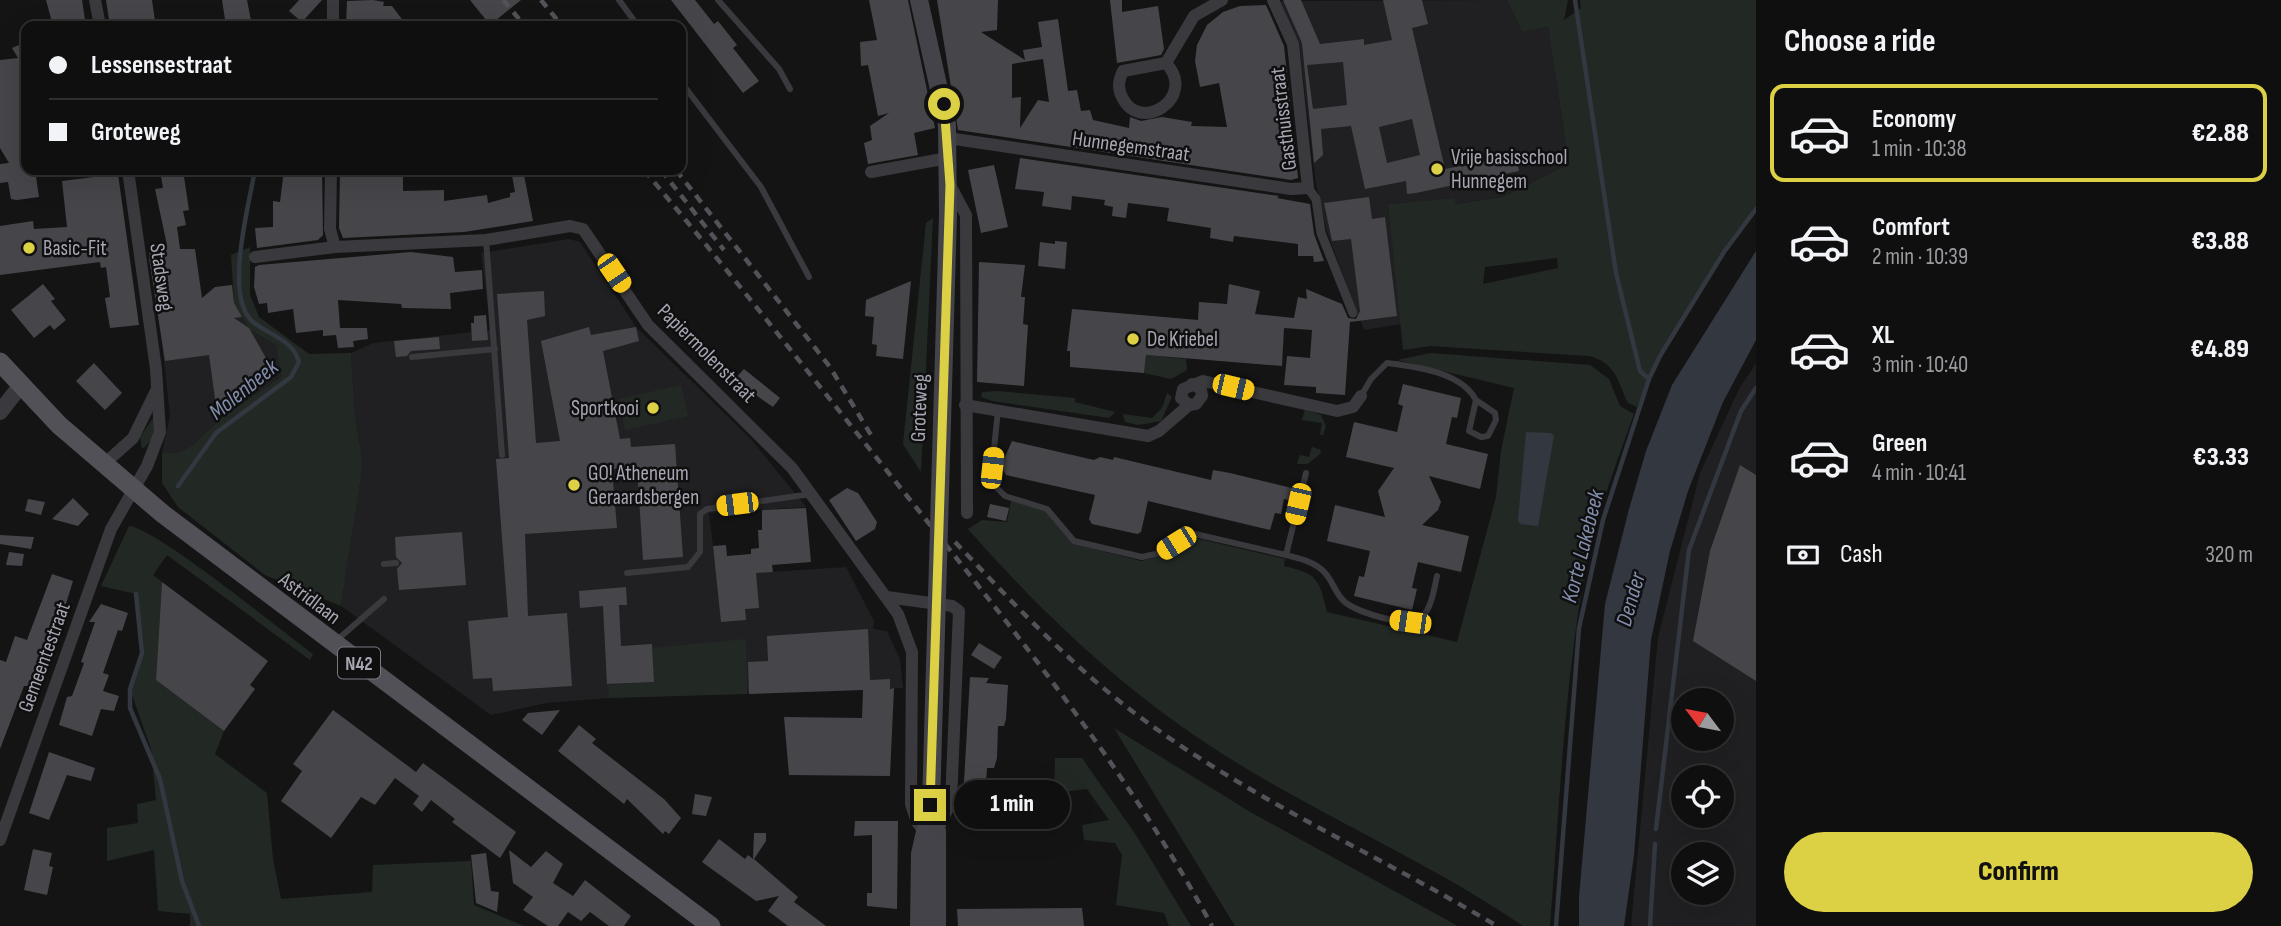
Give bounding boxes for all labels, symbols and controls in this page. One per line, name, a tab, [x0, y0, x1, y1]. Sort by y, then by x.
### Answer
text: Choose a ride	[1784, 22, 1936, 61]
text: Lessensestraat	[91, 50, 232, 81]
street label: Gasthuisstraat	[1265, 66, 1302, 172]
route start	[928, 88, 960, 120]
icon: car	[1788, 102, 1851, 165]
text: Economy	[1872, 104, 1956, 135]
text: Groteweg	[91, 117, 181, 148]
text: €2.88	[2192, 118, 2249, 149]
street label: Hunnegemstraat	[1071, 126, 1191, 167]
text: 1 min · 10:38	[1872, 135, 1967, 163]
place label: Vrije basisschool Hunnegem	[1451, 145, 1567, 194]
marker: Vrije basisschool Hunnegem	[1429, 161, 1445, 177]
icon: car	[1788, 210, 1851, 273]
text: Comfort	[1872, 212, 1950, 243]
text: €3.88	[2191, 226, 2249, 257]
place label: Basic-Fit	[43, 236, 107, 261]
marker: Basic-Fit	[21, 240, 37, 256]
street label: Stadsweg	[144, 242, 179, 313]
text: 2 min · 10:39	[1872, 243, 1968, 271]
car	[594, 250, 635, 296]
street label: Papiermolenstraat	[652, 299, 761, 408]
icon: car	[1788, 318, 1851, 381]
text: XL	[1872, 320, 1894, 351]
place label: De Kriebel	[1147, 327, 1218, 352]
marker: De Kriebel	[1125, 331, 1141, 347]
text: €4.89	[2191, 334, 2249, 365]
text: 3 min · 10:40	[1872, 351, 1968, 379]
water label: Molenbeek	[203, 352, 285, 426]
car	[1211, 372, 1256, 402]
street label: Groteweg	[906, 374, 933, 442]
place label: Sportkooi	[571, 396, 639, 421]
marker: Sportkooi	[645, 400, 661, 416]
icon: car	[1788, 426, 1851, 489]
text: Green	[1872, 428, 1927, 459]
text: €3.33	[2193, 442, 2249, 473]
car	[980, 446, 1005, 490]
text: 4 min · 10:41	[1872, 459, 1966, 487]
place label: GO! Atheneum Geraardsbergen	[588, 461, 699, 510]
marker: GO! Atheneum Geraardsbergen	[566, 477, 582, 493]
car	[1284, 481, 1313, 527]
water label: Korte Lakebeek	[1555, 485, 1611, 606]
car	[715, 491, 760, 517]
car	[1153, 523, 1200, 563]
icon: cash	[1784, 536, 1822, 574]
text: Cash	[1840, 539, 1883, 570]
text: 320 m	[2205, 541, 2253, 569]
street label: Astridlaan	[273, 567, 345, 630]
water label: Dender	[1610, 568, 1652, 629]
street label: Gemeentestraat	[13, 599, 76, 716]
car	[1388, 609, 1433, 635]
road number: N42	[338, 648, 380, 678]
north arrow	[1671, 688, 1734, 751]
map controls	[1671, 688, 1734, 905]
button: locate	[1671, 765, 1734, 828]
callout: 1 min	[954, 780, 1070, 830]
route end	[914, 789, 946, 821]
text: 1 min	[990, 790, 1034, 818]
button: Confirm	[1784, 832, 2253, 912]
button: layers	[1671, 842, 1734, 905]

